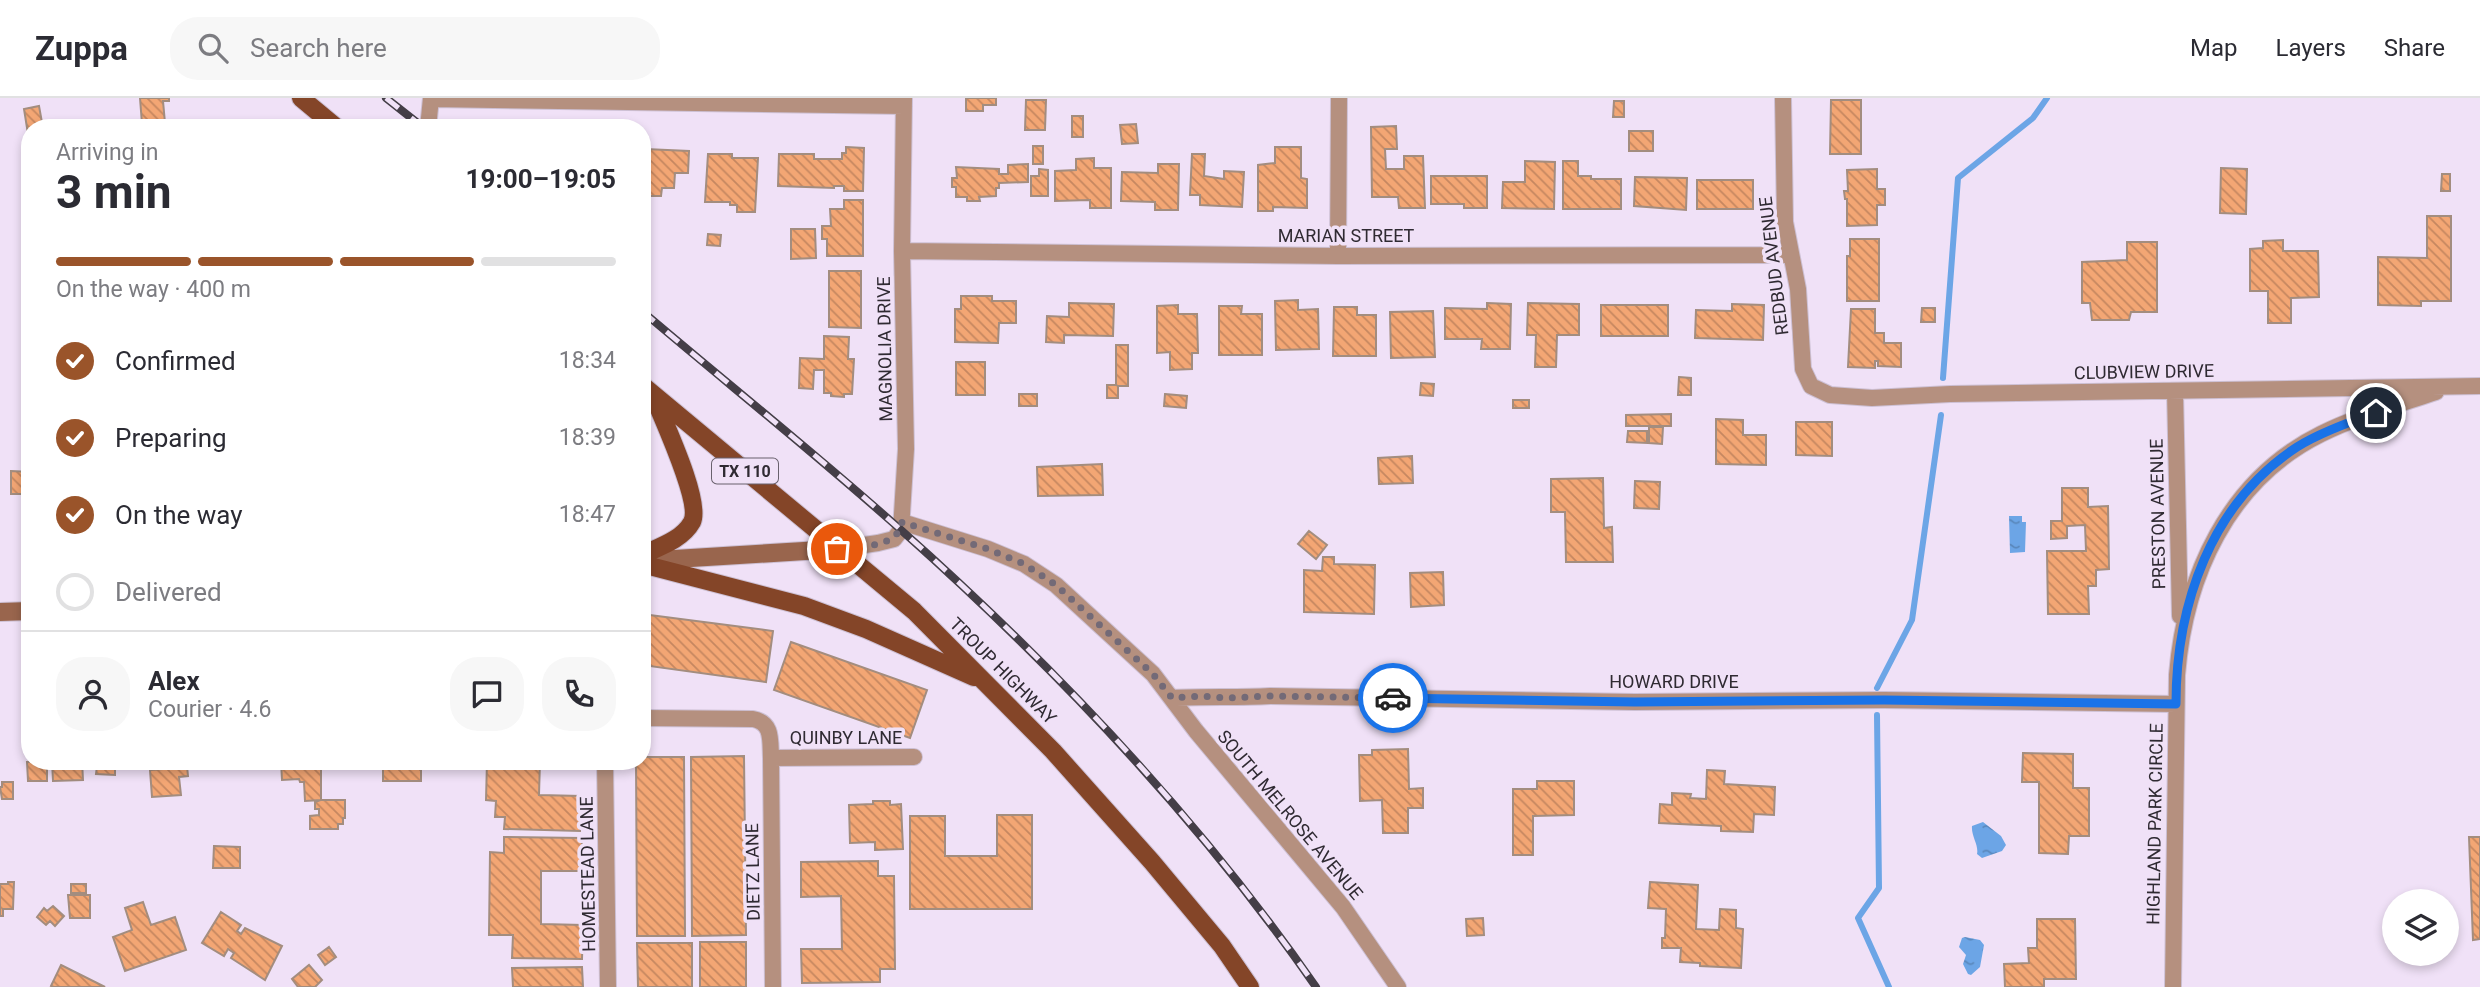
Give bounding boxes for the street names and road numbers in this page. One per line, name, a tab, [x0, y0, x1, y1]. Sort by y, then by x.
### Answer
street label: REDBUD AVENUE	[1755, 195, 1792, 337]
street label: MARIAN STREET	[1278, 225, 1415, 246]
street label: MAGNOLIA DRIVE	[873, 276, 896, 422]
street label: CLUBVIEW DRIVE	[2074, 360, 2214, 383]
street label: PRESTON AVENUE	[2146, 438, 2169, 590]
road number: TX 110	[712, 458, 778, 484]
street label: TROUP HIGHWAY	[946, 613, 1061, 728]
street label: HOWARD DRIVE	[1609, 671, 1739, 692]
street label: HIGHLAND PARK CIRCLE	[2142, 723, 2167, 925]
street label: SOUTH MELROSE AVENUE	[1213, 726, 1367, 904]
street label: QUINBY LANE	[790, 727, 902, 748]
street label: HOMESTEAD LANE	[576, 796, 599, 952]
street label: DIETZ LANE	[741, 823, 764, 921]

